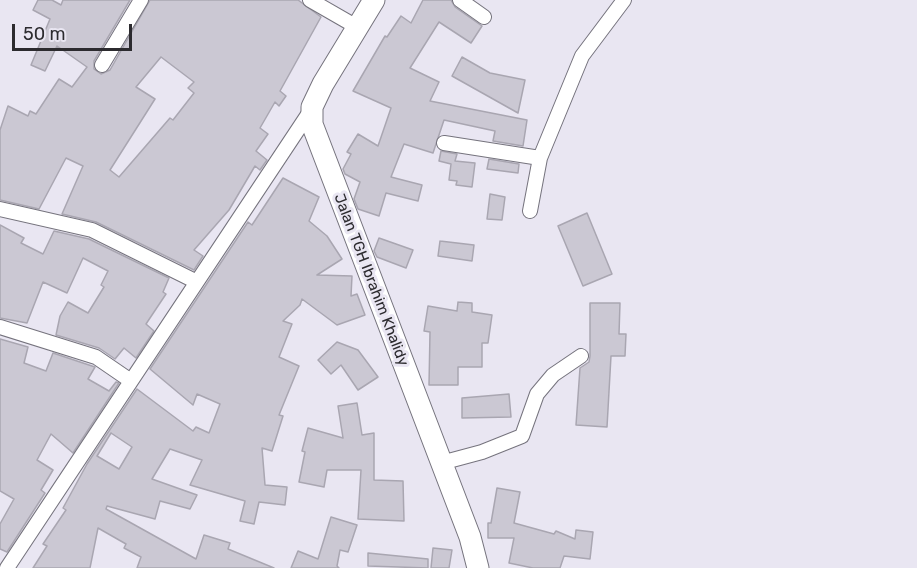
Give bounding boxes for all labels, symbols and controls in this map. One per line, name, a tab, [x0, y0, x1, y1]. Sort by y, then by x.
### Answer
scale bar	[15, 12, 135, 50]
text: 50 m	[23, 23, 66, 45]
street label: Jalan TGH Ibrahim Khalidy	[330, 191, 412, 369]

